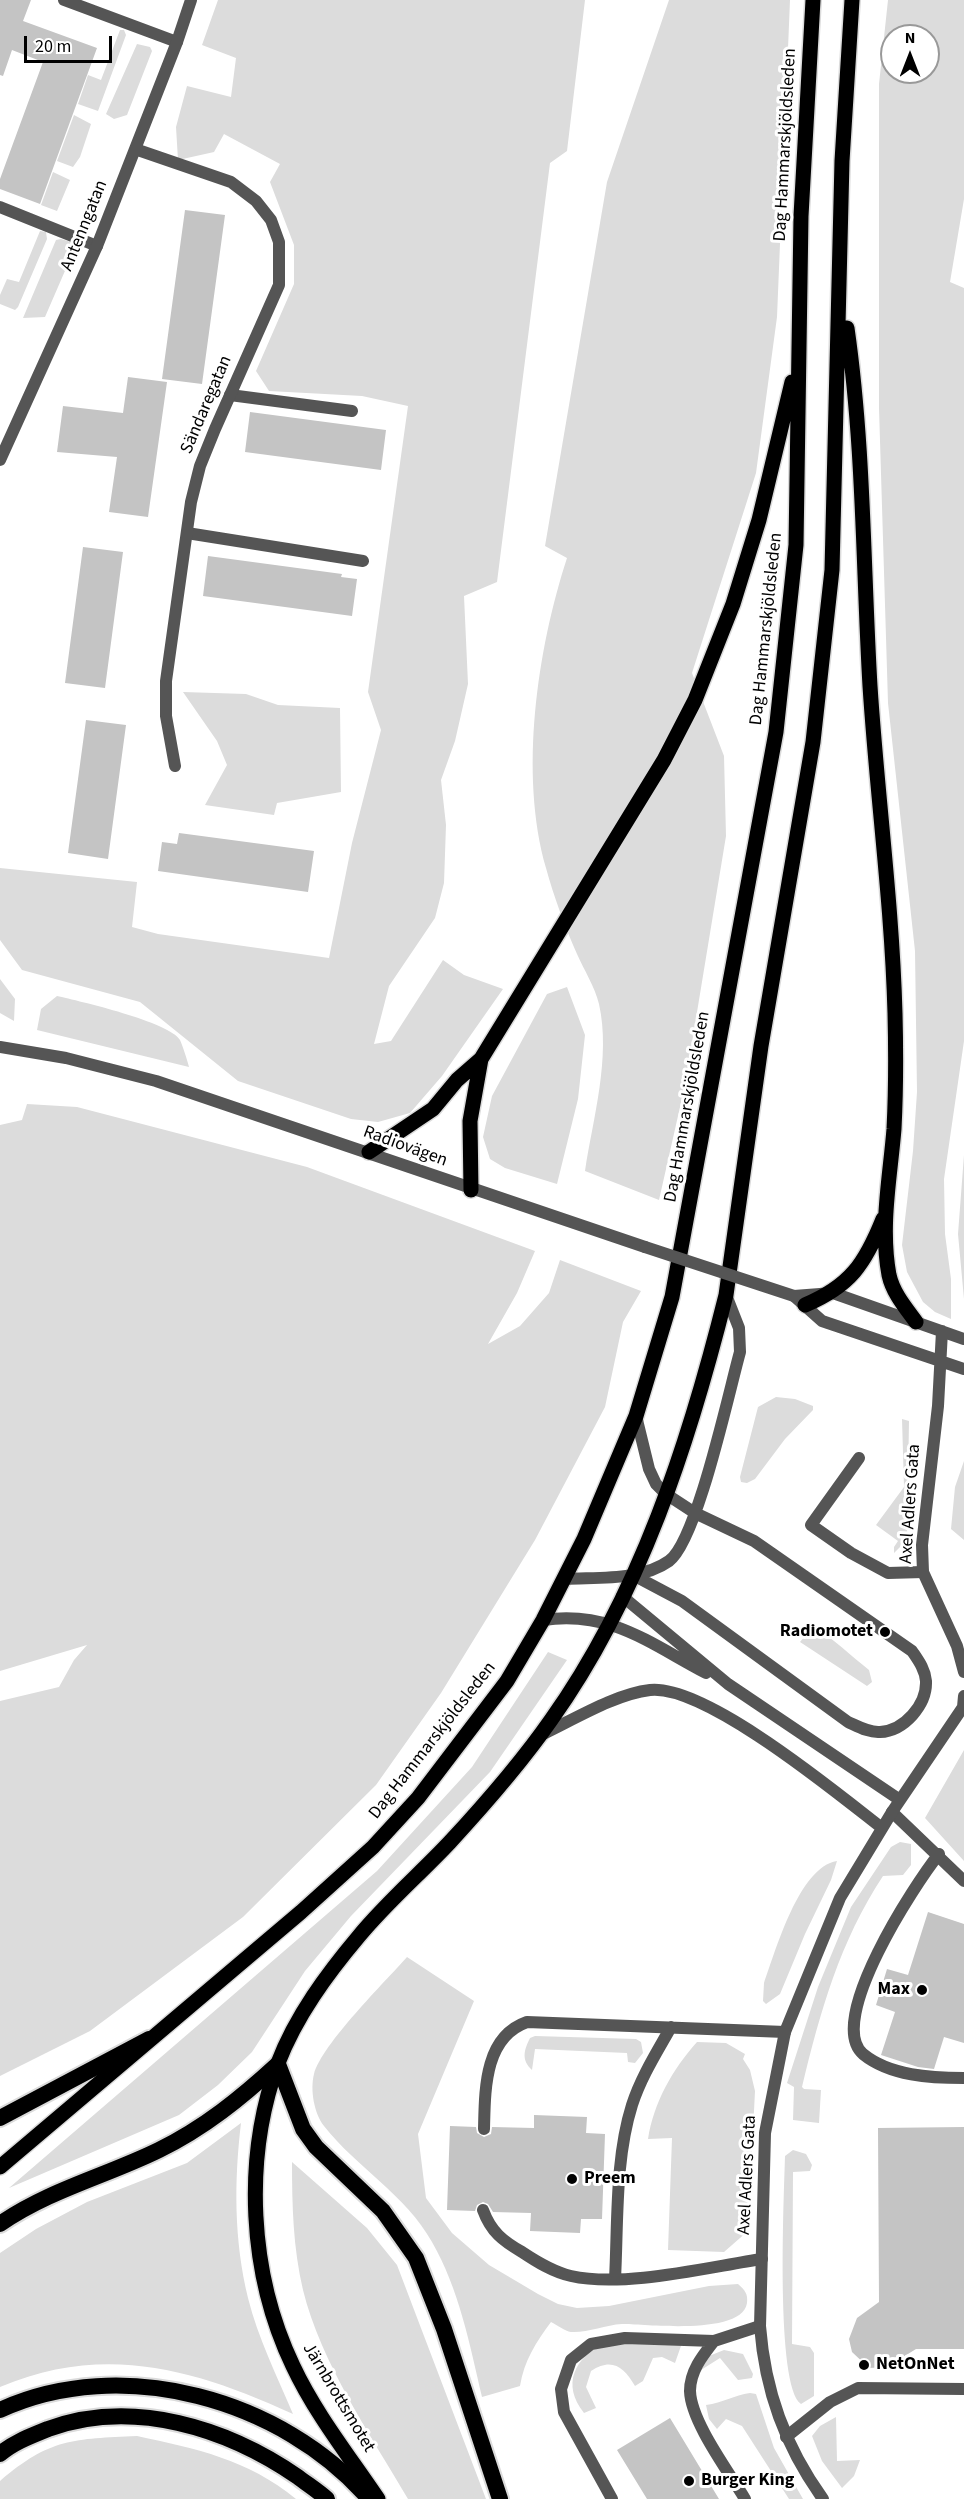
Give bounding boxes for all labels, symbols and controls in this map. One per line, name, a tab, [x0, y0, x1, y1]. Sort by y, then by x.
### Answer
scale bar	[27, 24, 116, 62]
north arrow	[880, 24, 940, 84]
text: N	[905, 27, 915, 49]
text: 20 m	[35, 34, 71, 59]
street label: Dag Hammarskjöldsleden	[770, 48, 802, 242]
street label: Antenngatan	[57, 177, 113, 275]
street label: Sändaregatan	[177, 353, 237, 457]
street label: Dag Hammarskjöldsleden	[746, 532, 788, 726]
street label: Dag Hammarskjöldsleden	[661, 1010, 715, 1204]
street label: Radiovägen	[360, 1122, 450, 1172]
street label: Axel Adlers Gata	[896, 1443, 926, 1565]
place label: Radiomotet	[780, 1621, 873, 1643]
marker: Radiomotet	[878, 1625, 892, 1639]
street label: Dag Hammarskjöldsleden	[365, 1658, 501, 1824]
place label: Max	[878, 1979, 910, 2001]
marker: Max	[915, 1983, 929, 1997]
street label: Axel Adlers Gata	[734, 2115, 762, 2235]
place label: Preem	[584, 2168, 636, 2190]
marker: Preem	[565, 2172, 579, 2186]
street label: Järnbrottsmotet	[297, 2340, 379, 2456]
place label: NetOnNet	[876, 2354, 955, 2376]
marker: NetOnNet	[857, 2358, 871, 2372]
place label: Burger King	[701, 2470, 794, 2492]
marker: Burger King	[682, 2474, 696, 2488]

